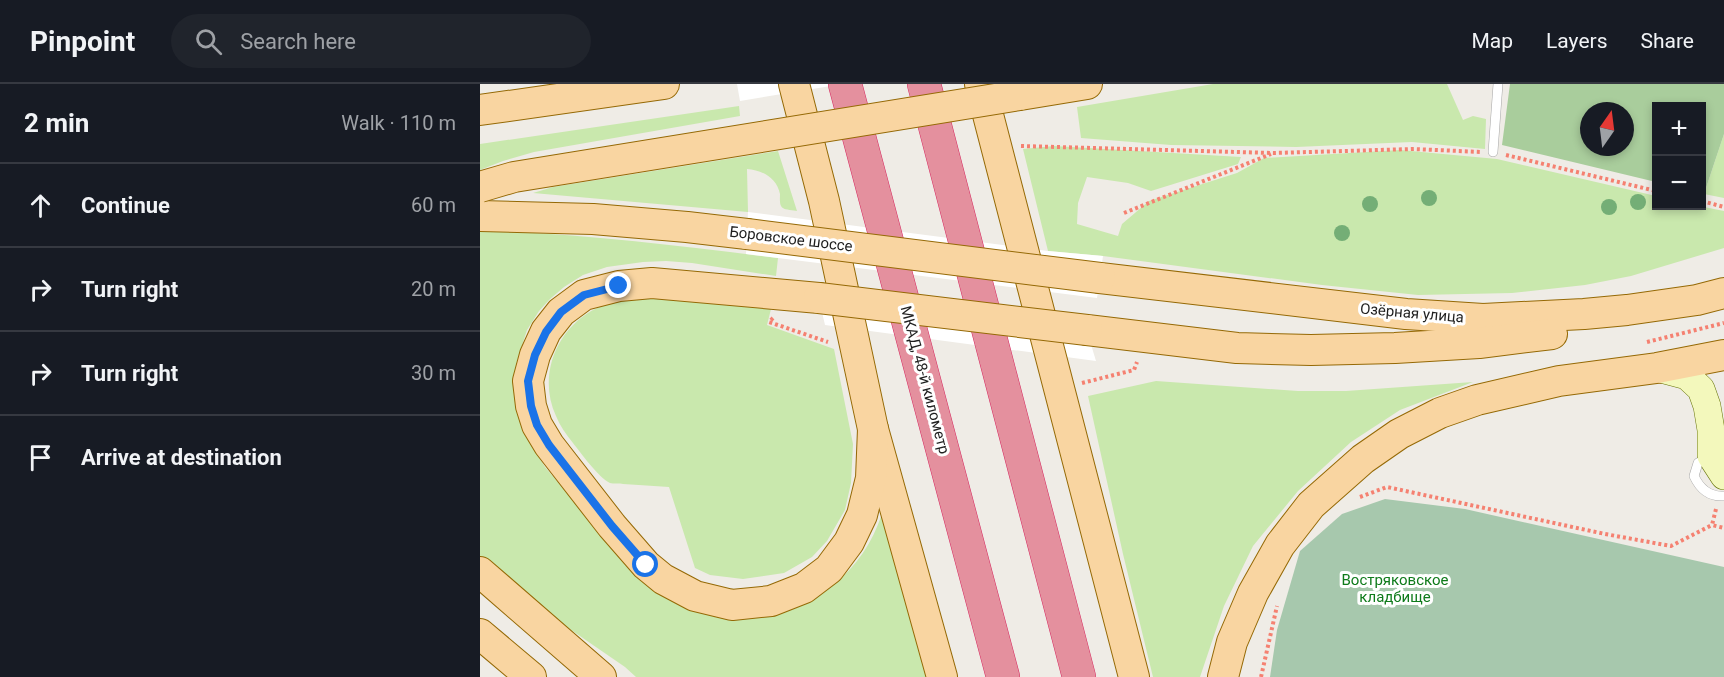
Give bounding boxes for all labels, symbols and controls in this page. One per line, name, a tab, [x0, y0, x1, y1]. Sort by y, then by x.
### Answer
search box	[171, 14, 591, 68]
text: Pinpoint	[30, 25, 135, 58]
icon: search	[192, 25, 225, 58]
text: Search here	[240, 29, 356, 54]
text: Map	[1471, 29, 1513, 53]
text: Layers	[1546, 29, 1607, 53]
text: Share	[1640, 29, 1694, 53]
north arrow	[1580, 102, 1634, 156]
map controls	[1652, 102, 1706, 210]
button: +	[1652, 102, 1706, 156]
text: 2 min	[24, 108, 89, 138]
text: Walk · 110 m	[341, 111, 456, 135]
button: −	[1652, 156, 1706, 210]
icon: ahead	[24, 189, 57, 222]
text: Continue	[81, 193, 170, 218]
text: 60 m	[411, 193, 456, 217]
street label: Боровское шоссе	[728, 223, 854, 255]
route end	[605, 272, 631, 298]
icon: right	[24, 273, 57, 306]
text: Turn right	[81, 277, 178, 302]
text: 20 m	[411, 277, 456, 301]
street label: Озёрная улица	[1359, 299, 1465, 327]
street label: МКАД, 48-й километр	[897, 304, 953, 456]
icon: right	[24, 357, 57, 390]
text: Turn right	[81, 361, 178, 386]
text: 30 m	[411, 361, 456, 385]
icon: arrive	[24, 441, 57, 474]
text: Arrive at destination	[81, 445, 282, 470]
route start	[632, 551, 658, 577]
park label: Востряковское кладбище	[1341, 571, 1449, 606]

